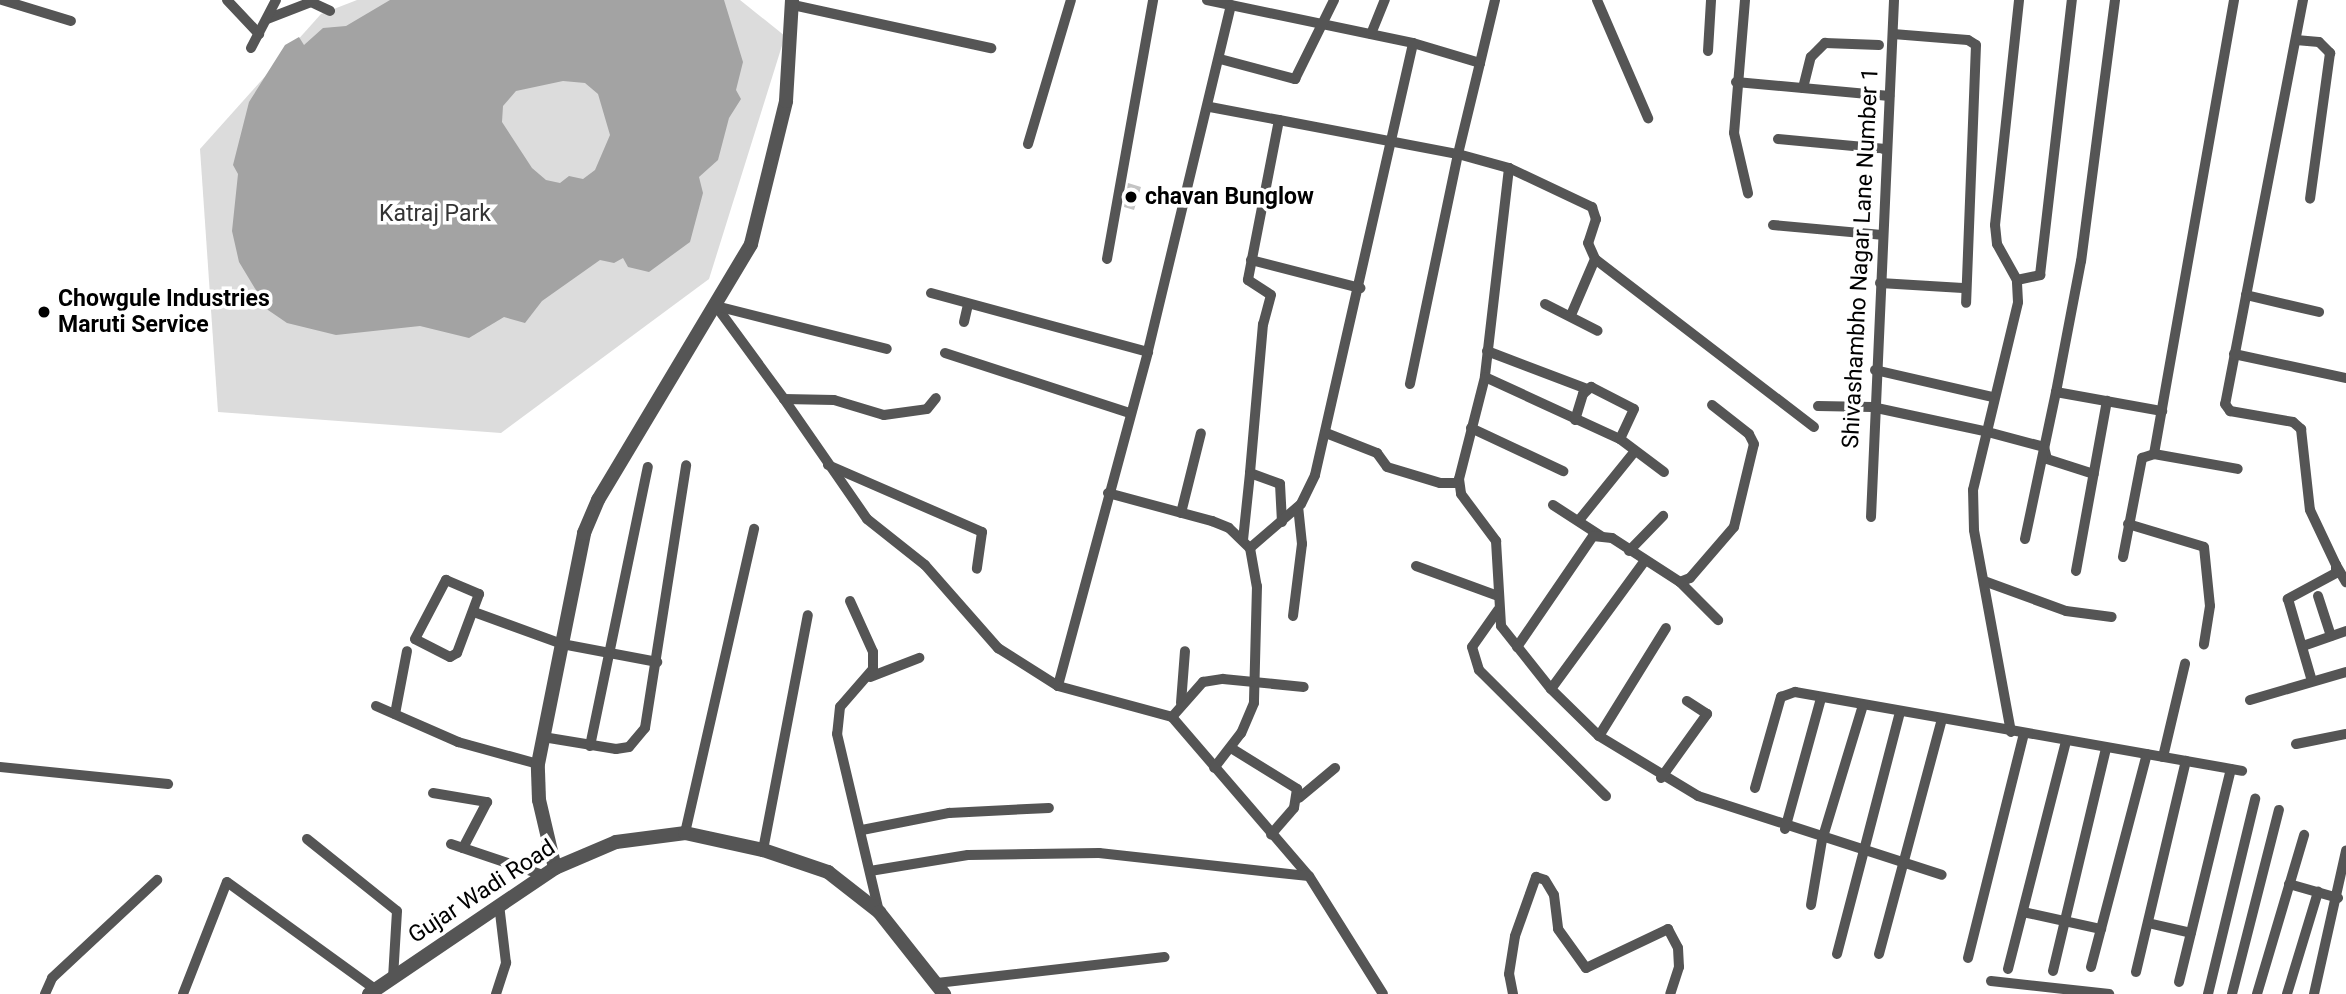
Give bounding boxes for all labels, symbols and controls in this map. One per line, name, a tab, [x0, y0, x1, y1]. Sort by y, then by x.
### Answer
street label: Shivashambho Nagar Lane Number 1	[1837, 67, 1885, 449]
place label: chavan Bunglow	[1145, 183, 1314, 211]
marker: chavan Bunglow	[1123, 189, 1139, 205]
park label: Katraj Park	[379, 200, 491, 228]
place label: Chowgule Industries Maruti Service	[58, 285, 270, 339]
marker: Chowgule Industries Maruti Service	[36, 304, 52, 320]
street label: Gujar Wadi Road	[403, 834, 561, 950]

